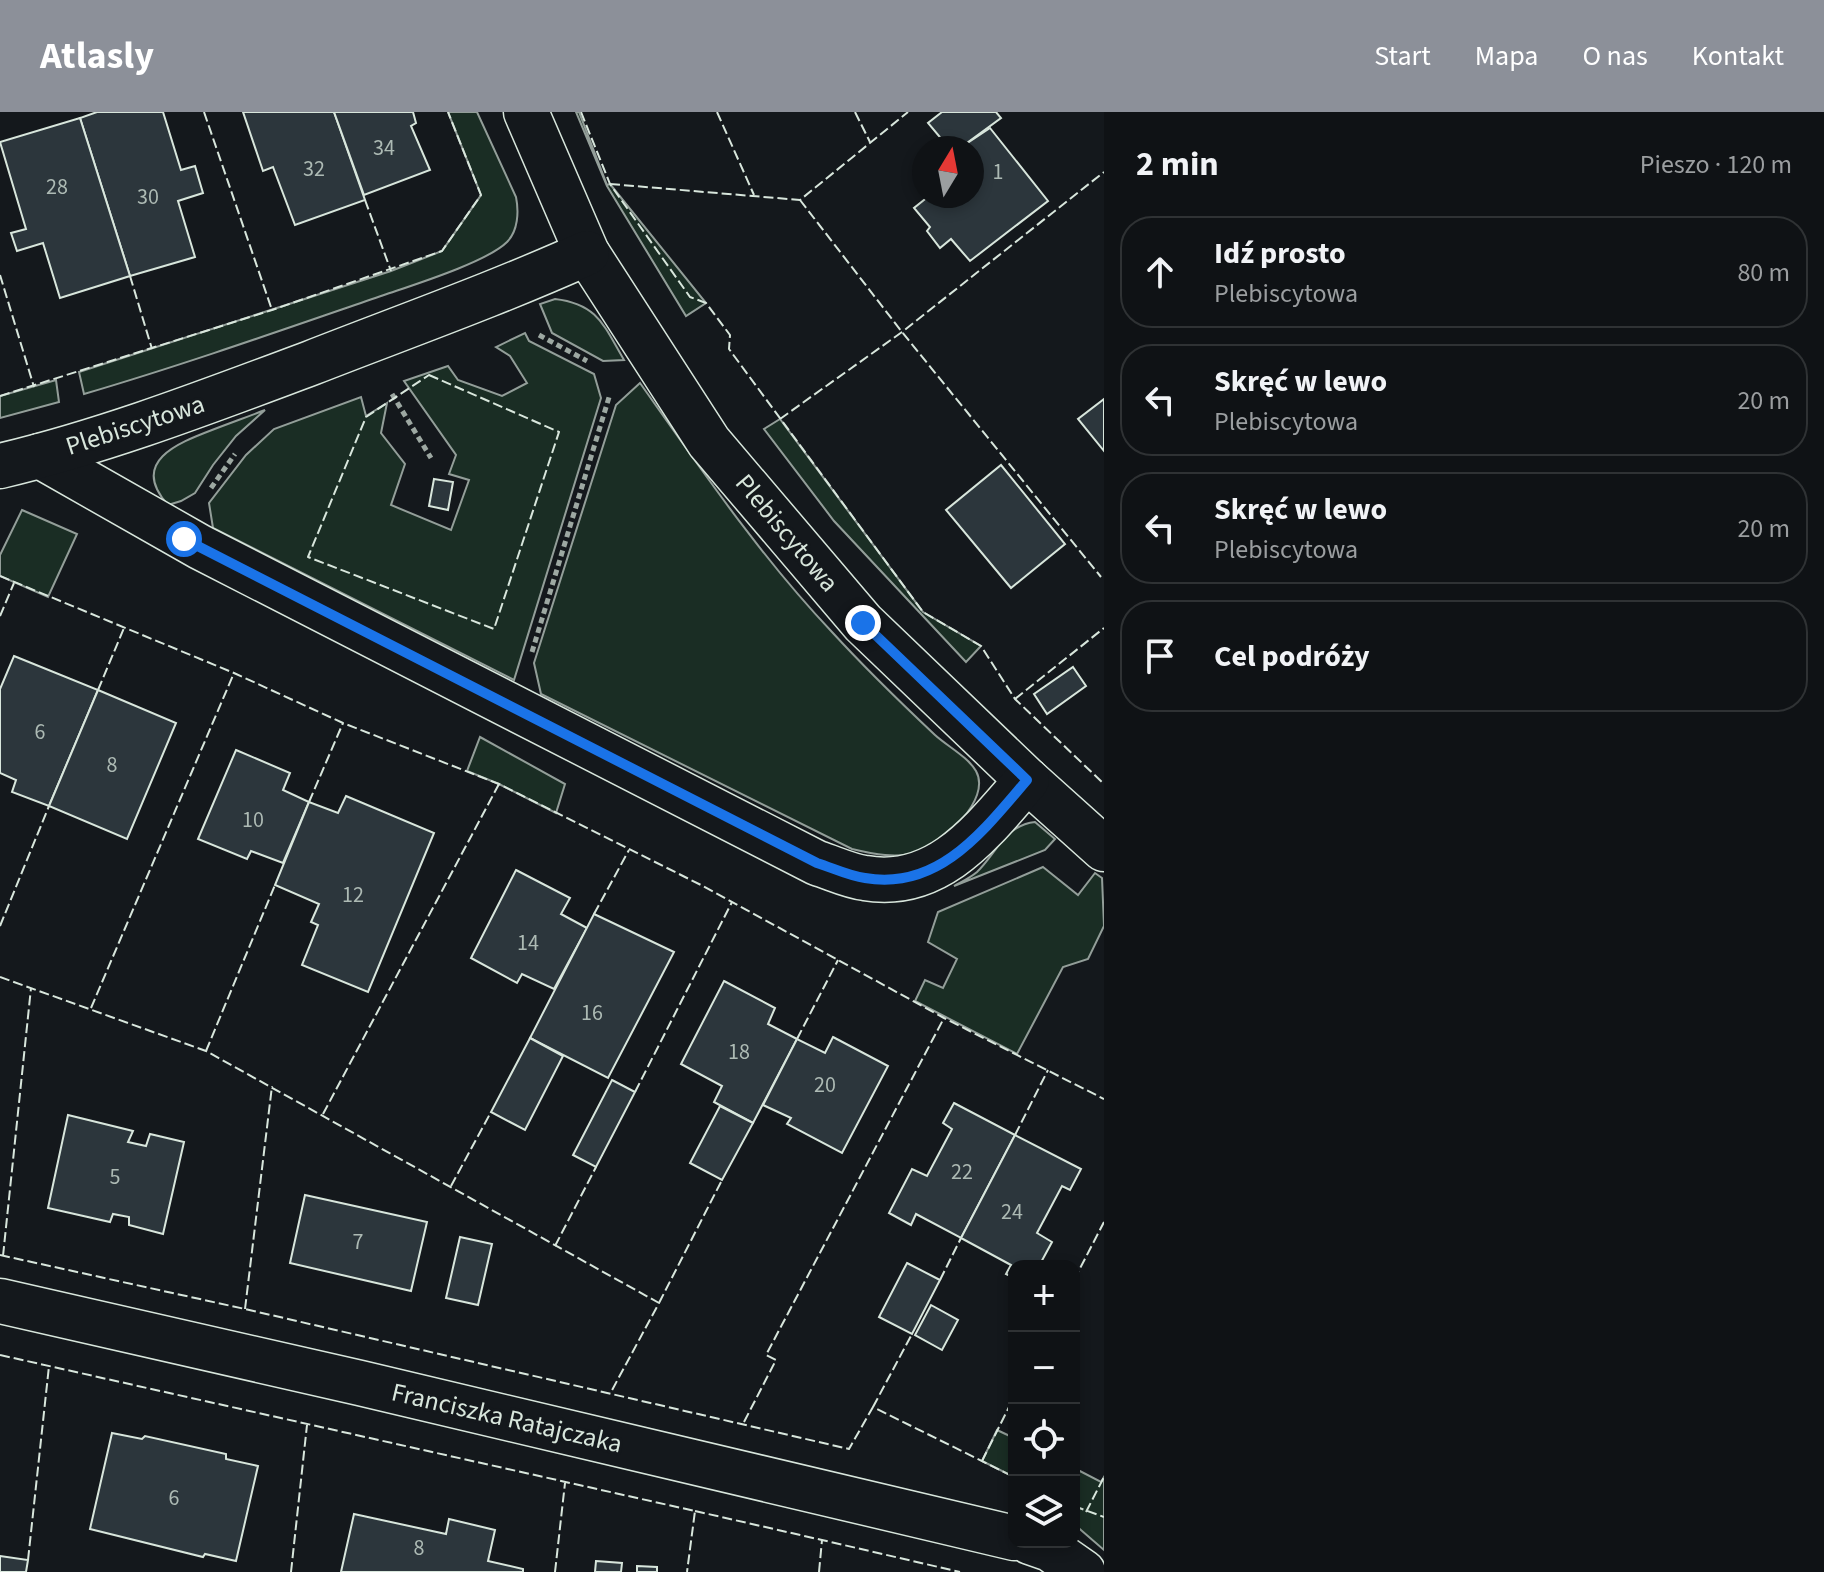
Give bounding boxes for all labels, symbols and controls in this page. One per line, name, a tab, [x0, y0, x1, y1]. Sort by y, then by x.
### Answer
text: Atlasly	[40, 29, 154, 83]
text: Start	[1374, 36, 1431, 76]
text: Mapa	[1475, 36, 1538, 76]
text: O nas	[1582, 36, 1648, 76]
text: Kontakt	[1692, 36, 1784, 76]
house number: 34	[373, 132, 395, 164]
north arrow	[912, 136, 984, 208]
text: 2 min	[1136, 140, 1219, 189]
text: Pieszo · 120 m	[1640, 146, 1792, 183]
house number: 32	[303, 153, 325, 185]
house number: 1	[993, 156, 1003, 188]
house number: 28	[46, 171, 68, 203]
house number: 30	[137, 181, 159, 213]
text: Idź prosto	[1214, 232, 1346, 275]
icon: ahead	[1138, 250, 1182, 294]
text: 80 m	[1737, 254, 1790, 291]
text: Plebiscytowa	[1214, 275, 1358, 312]
text: Skręć w lewo	[1214, 360, 1387, 403]
icon: left	[1138, 378, 1182, 422]
text: 20 m	[1737, 382, 1790, 419]
street label: Plebiscytowa	[61, 385, 209, 465]
text: Plebiscytowa	[1214, 403, 1358, 440]
street label: Plebiscytowa	[727, 466, 847, 600]
text: Skręć w lewo	[1214, 488, 1387, 531]
icon: left	[1138, 506, 1182, 550]
text: 20 m	[1737, 510, 1790, 547]
route start	[166, 521, 202, 557]
text: Plebiscytowa	[1214, 531, 1358, 568]
route end	[845, 605, 881, 641]
icon: arrive	[1138, 634, 1182, 678]
text: Cel podróży	[1214, 635, 1370, 678]
house number: 6	[35, 716, 46, 748]
house number: 8	[107, 749, 118, 781]
house number: 10	[242, 804, 264, 836]
house number: 12	[342, 879, 364, 911]
house number: 14	[517, 927, 539, 959]
house number: 16	[581, 997, 603, 1029]
house number: 18	[728, 1036, 750, 1068]
house number: 20	[814, 1069, 836, 1101]
house number: 22	[951, 1156, 973, 1188]
house number: 5	[110, 1161, 120, 1193]
house number: 24	[1001, 1196, 1023, 1228]
house number: 7	[353, 1226, 364, 1258]
map controls	[1008, 1260, 1080, 1548]
button: +	[1008, 1260, 1080, 1332]
button: −	[1008, 1332, 1080, 1404]
street label: Franciszka Ratajczaka	[388, 1373, 626, 1463]
button: locate	[1008, 1404, 1080, 1476]
button: layers	[1008, 1476, 1080, 1548]
house number: 6	[169, 1482, 180, 1514]
house number: 8	[414, 1532, 425, 1564]

